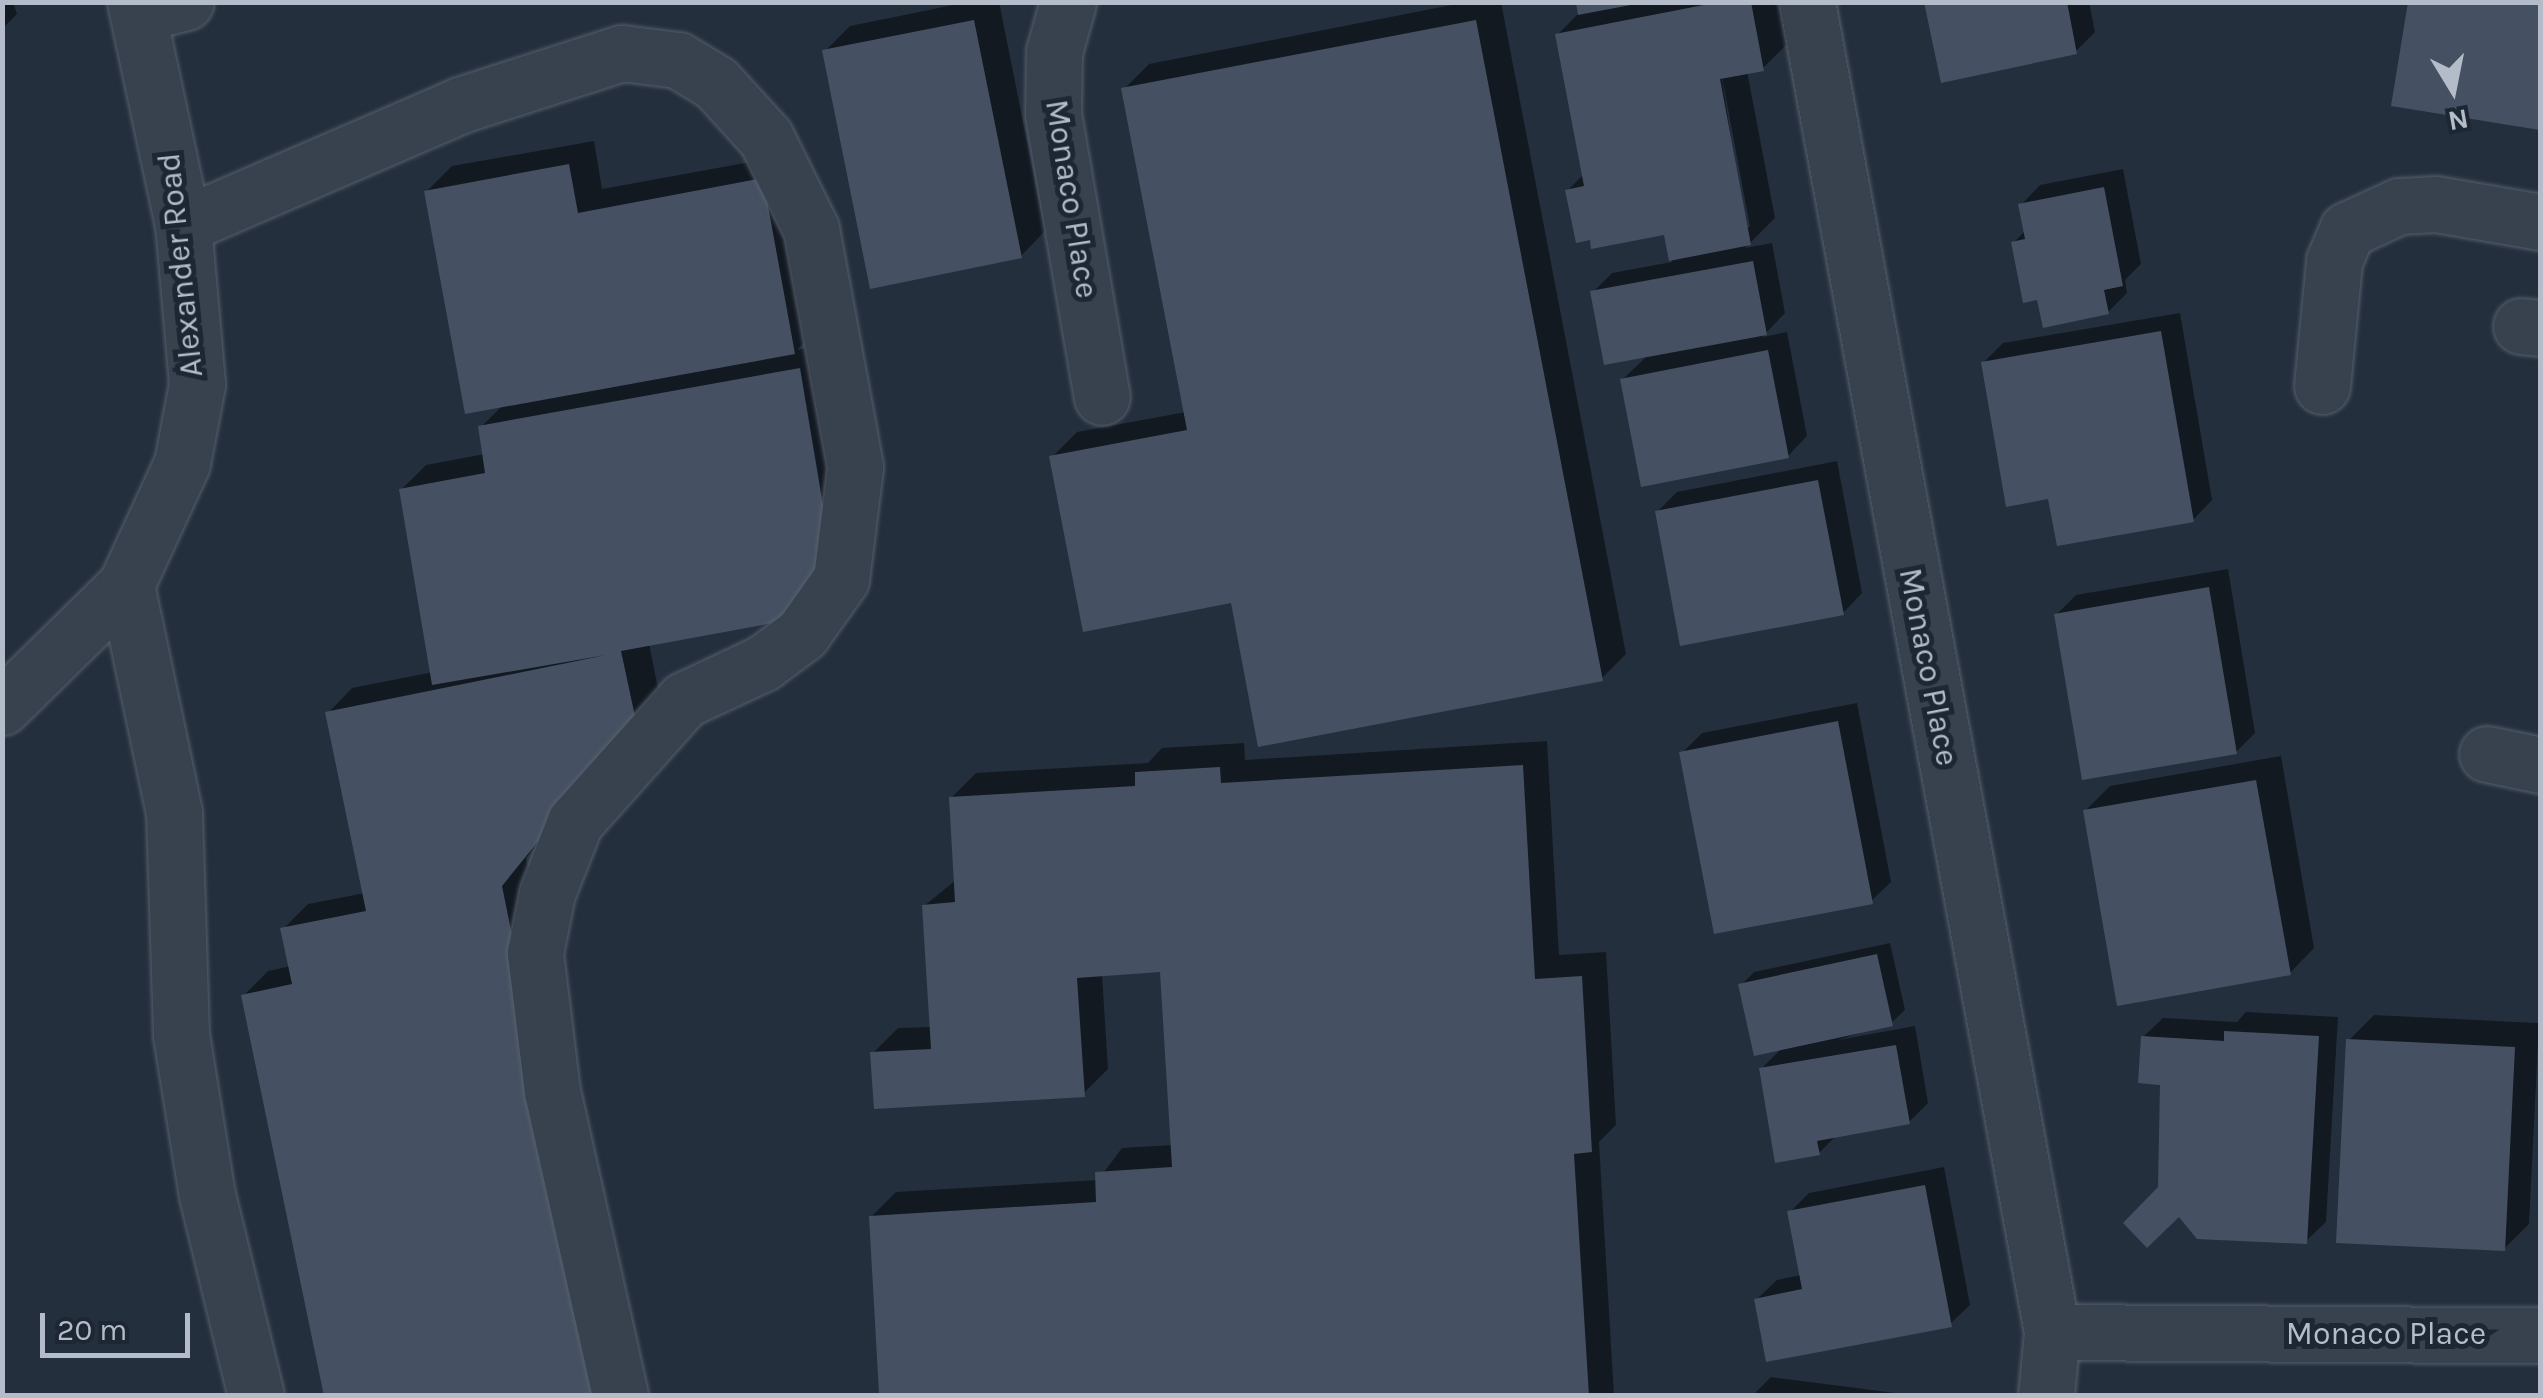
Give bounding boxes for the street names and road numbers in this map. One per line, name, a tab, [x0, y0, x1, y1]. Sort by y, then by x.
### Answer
street label: Monaco Place	[1036, 97, 1106, 301]
street label: Alexander Road	[150, 151, 212, 379]
street label: Monaco Place	[1890, 565, 1966, 769]
street label: Monaco Place	[2286, 1315, 2486, 1353]

